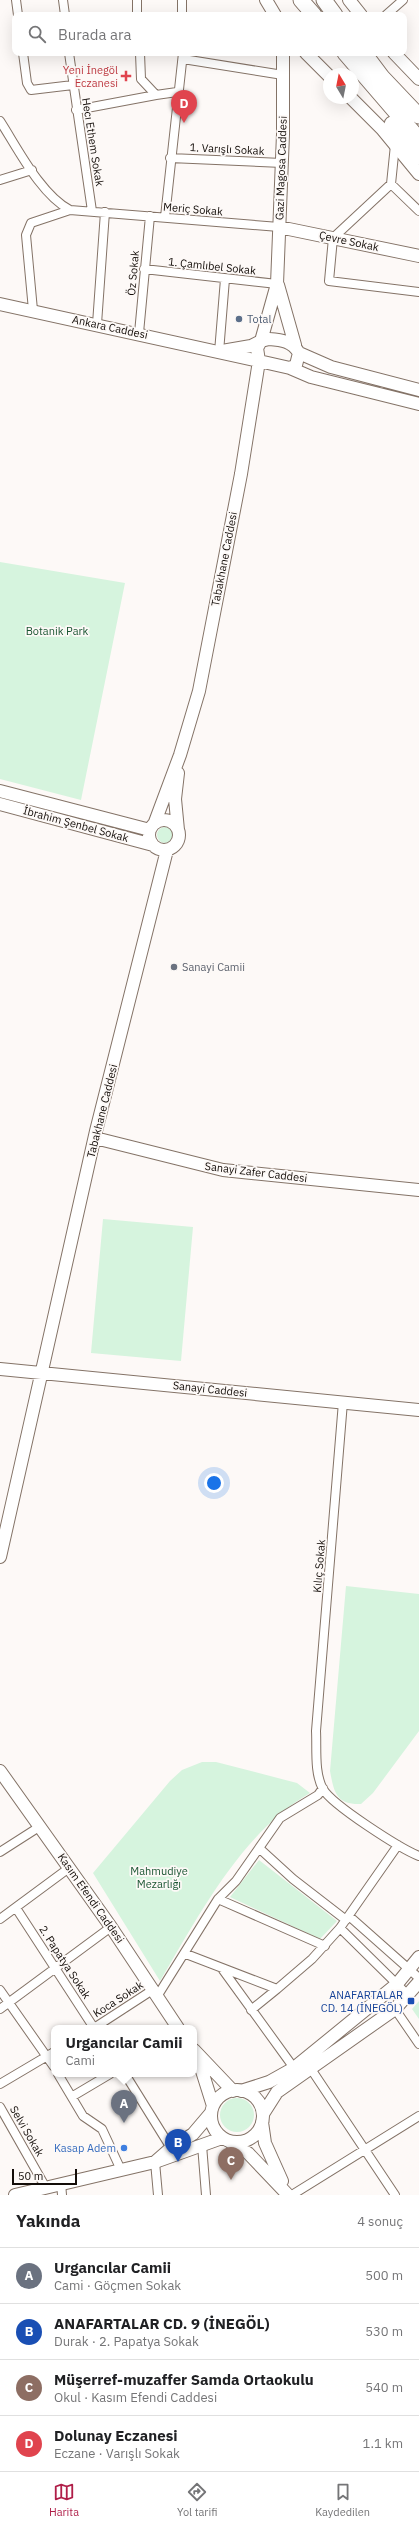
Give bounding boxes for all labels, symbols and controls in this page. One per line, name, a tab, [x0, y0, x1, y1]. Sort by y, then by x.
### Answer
search box	[12, 12, 407, 56]
icon: search	[26, 23, 48, 45]
text: Burada ara	[58, 25, 132, 44]
place label: Yeni İnegöl Eczanesi	[63, 63, 118, 90]
north arrow	[323, 68, 359, 104]
marker: Yeni İnegöl Eczanesi	[121, 71, 131, 81]
pin: D	[171, 90, 197, 123]
street label: Hecı Ethem Sokak	[79, 97, 107, 187]
street label: Gazi Magosa Caddesi	[272, 116, 290, 220]
street label: 1. Varışlı Sokak	[189, 140, 265, 158]
street label: Meriç Sokak	[163, 199, 224, 219]
street label: Çevre Sokak	[318, 228, 380, 254]
street label: Öz Sokak	[124, 250, 142, 296]
street label: 1. Çamlıbel Sokak	[167, 254, 257, 278]
street label: Ankara Caddesi	[71, 312, 149, 342]
place label: Total	[247, 312, 271, 326]
marker: Total	[234, 314, 244, 324]
street label: Tabakhane Caddesi	[208, 511, 240, 607]
park label: Botanik Park	[26, 624, 89, 638]
street label: İbrahim Şenbel Sokak	[22, 803, 130, 845]
place label: Sanayi Camii	[182, 960, 245, 974]
marker: Sanayi Camii	[169, 962, 179, 972]
street label: Tabakhane Caddesi	[84, 1063, 120, 1159]
street label: Sanayi Zafer Caddesi	[204, 1159, 308, 1185]
street label: Sanayi Caddesi	[172, 1378, 248, 1400]
your location	[204, 1473, 224, 1493]
street label: Kılıç Sokak	[310, 1539, 328, 1593]
street label: Kasım Efendi Caddesi	[55, 1850, 127, 1946]
park label: Mahmudiye Mezarlığı	[130, 1864, 188, 1891]
street label: 2. Papatya Sokak	[36, 1923, 94, 2001]
street label: Koca Sokak	[90, 1978, 146, 2020]
place label: ANAFARTALAR CD. 14 (İNEGÖL)	[321, 1988, 403, 2015]
marker: ANAFARTALAR CD. 14 (İNEGÖL)	[406, 1996, 416, 2006]
popup	[51, 2025, 197, 2077]
text: Urgancılar Camii	[65, 2033, 183, 2052]
text: Cami	[65, 2052, 95, 2069]
pin: A	[111, 2090, 137, 2123]
street label: Selvi Sokak	[7, 2103, 47, 2159]
pin: B	[165, 2129, 191, 2162]
place label: Kasap Adem	[54, 2141, 116, 2155]
marker: Kasap Adem	[119, 2143, 129, 2153]
pin: C	[218, 2147, 244, 2180]
scale bar	[12, 2167, 77, 2186]
text: 50 m	[18, 2169, 43, 2183]
text: Yakında	[16, 2210, 80, 2232]
text: 4 sonuç	[357, 2213, 403, 2230]
text: Urgancılar Camii	[54, 2258, 171, 2277]
text: A	[25, 2267, 33, 2284]
text: 500 m	[365, 2267, 403, 2284]
text: Cami · Göçmen Sokak	[54, 2277, 181, 2294]
text: ANAFARTALAR CD. 9 (İNEGÖL)	[54, 2314, 269, 2333]
text: B	[25, 2323, 33, 2340]
text: 530 m	[365, 2323, 403, 2340]
text: Durak · 2. Papatya Sokak	[54, 2333, 199, 2350]
text: Müşerref-muzaffer Samda Ortaokulu	[54, 2370, 314, 2389]
text: C	[25, 2379, 33, 2396]
text: 540 m	[365, 2379, 403, 2396]
text: Okul · Kasım Efendi Caddesi	[54, 2389, 217, 2406]
text: Dolunay Eczanesi	[54, 2426, 178, 2445]
text: D	[24, 2435, 34, 2452]
text: 1.1 km	[363, 2435, 403, 2452]
text: Eczane · Varışlı Sokak	[54, 2445, 180, 2462]
tab: Harita	[49, 2481, 79, 2519]
tab: Yol tarifi	[177, 2481, 217, 2519]
tab: Kaydedilen	[315, 2481, 370, 2519]

